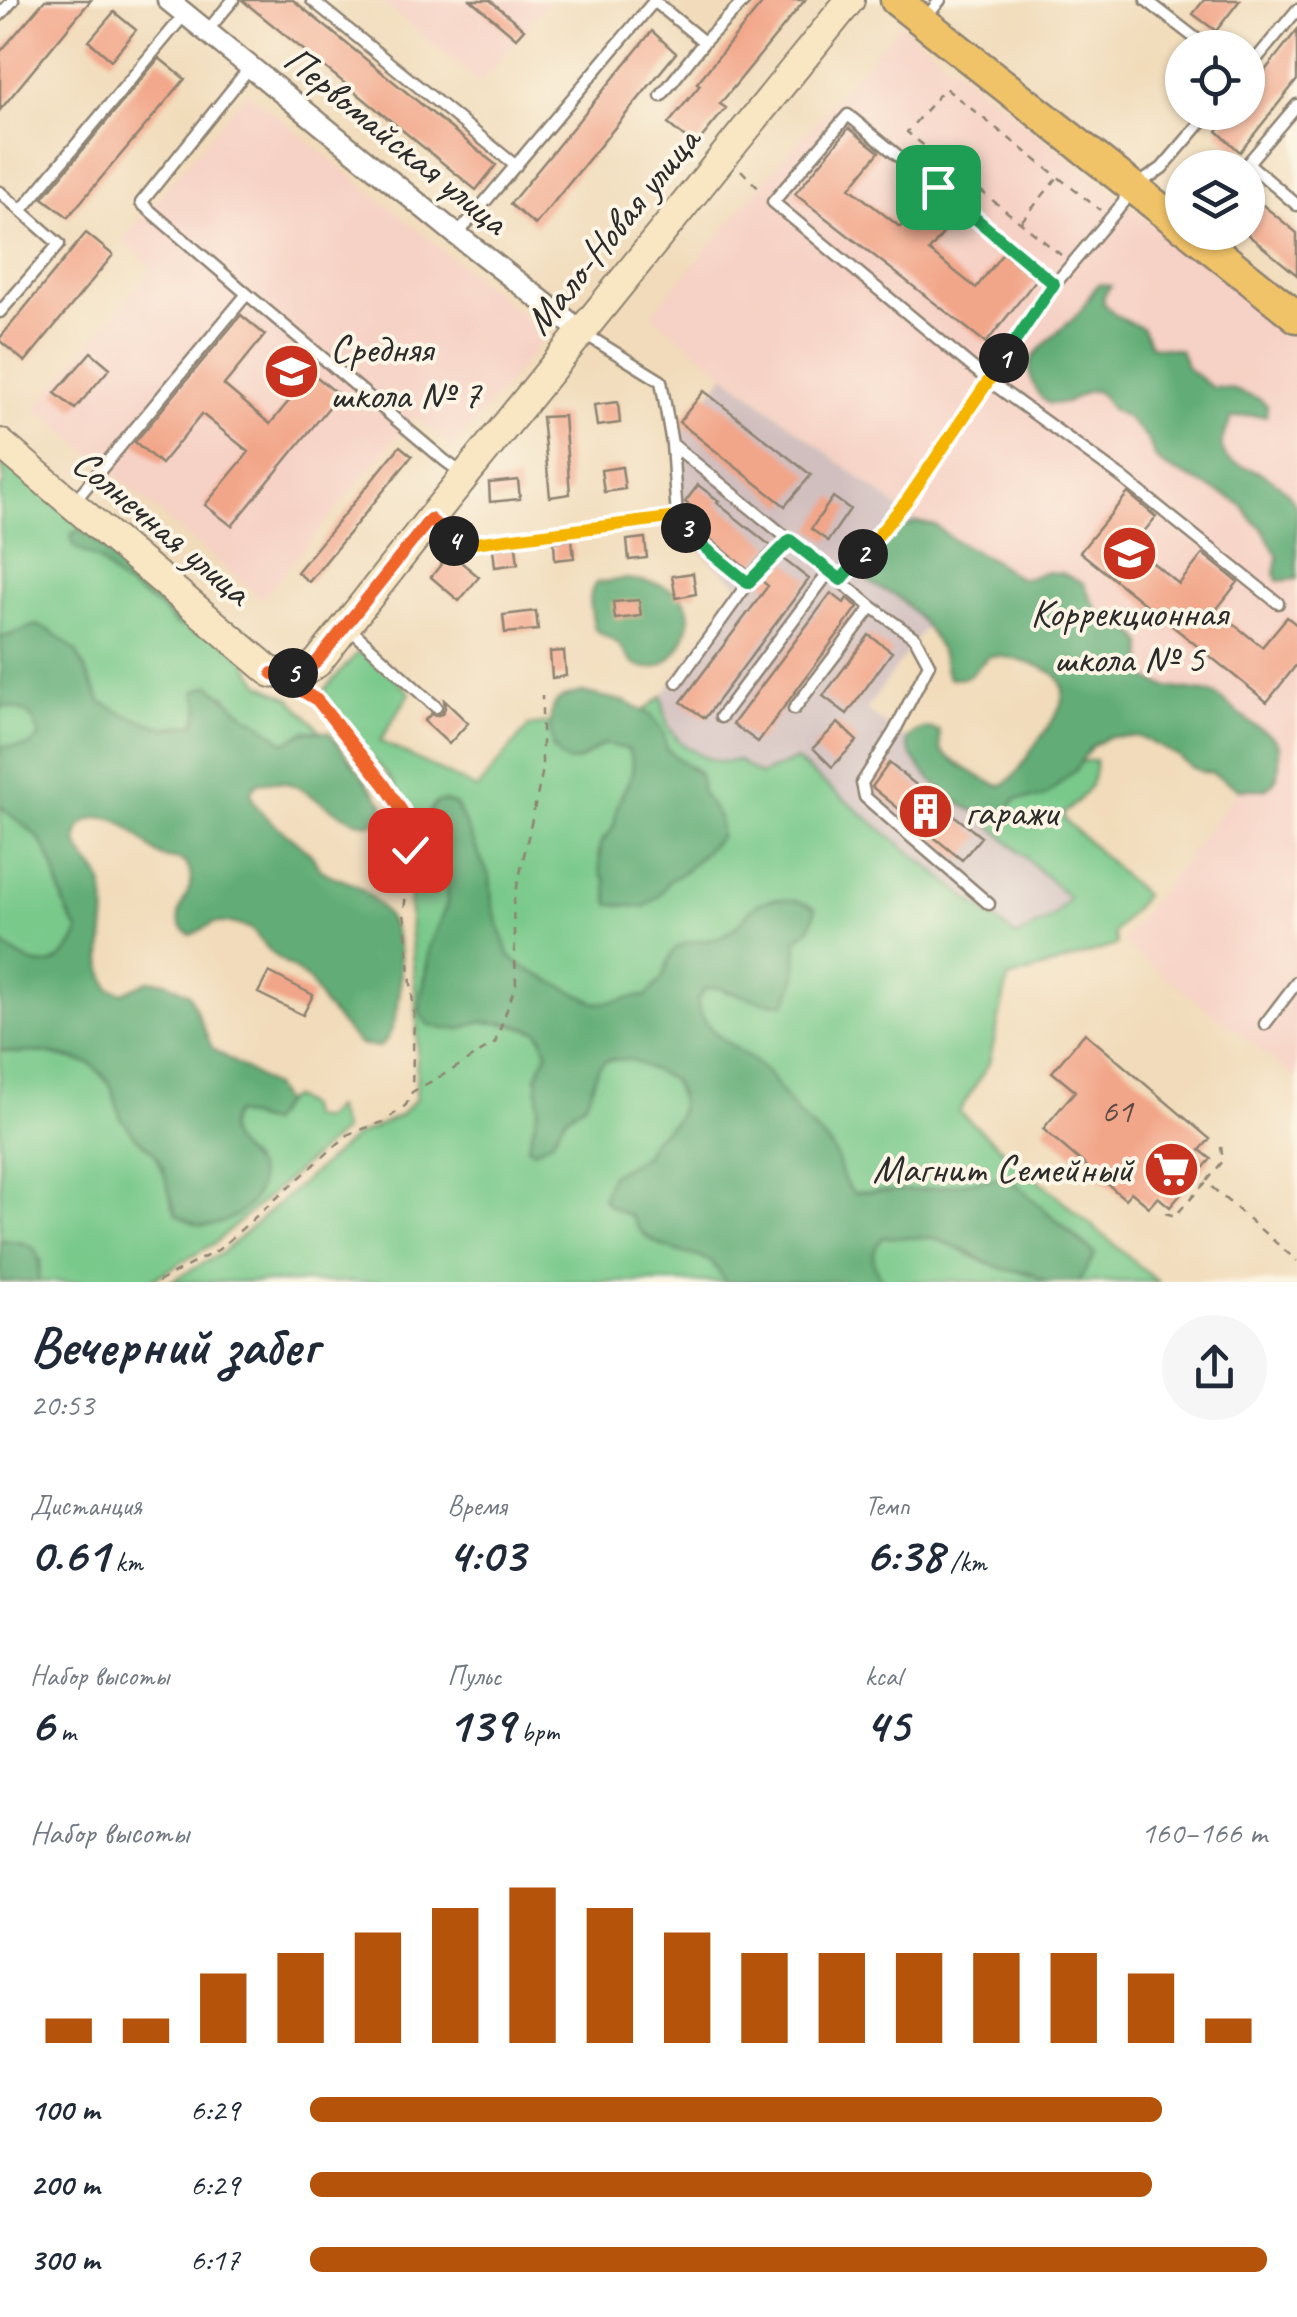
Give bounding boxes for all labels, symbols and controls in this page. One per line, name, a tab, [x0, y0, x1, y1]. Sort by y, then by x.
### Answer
map controls	[1165, 30, 1265, 250]
button: locate	[1165, 30, 1265, 130]
street label: Первомайская улица	[274, 34, 521, 248]
street label: Мало-Новая улица	[513, 115, 713, 345]
pin	[896, 145, 981, 230]
button: layers	[1165, 150, 1265, 250]
icon: arrive	[911, 160, 966, 215]
place label: Средняя школа № 7	[330, 324, 483, 420]
pin: 1	[979, 333, 1029, 383]
text: 1	[998, 340, 1010, 375]
school or university icon: Средняя школа № 7	[261, 342, 321, 402]
street label: Солнечная улица	[62, 438, 264, 618]
pin: 3	[661, 503, 711, 553]
text: 3	[680, 510, 692, 545]
pin: 4	[429, 516, 479, 566]
text: 4	[448, 523, 460, 558]
school or university icon: Коррекционная школа № 5	[1099, 524, 1159, 584]
pin: 2	[838, 529, 888, 579]
text: 2	[857, 536, 869, 571]
place label: Коррекционная школа № 5	[1030, 588, 1231, 684]
pin: 5	[268, 648, 318, 698]
text: 5	[287, 655, 299, 690]
building icon: гаражи	[896, 782, 956, 842]
place label: гаражи	[965, 787, 1061, 837]
pin	[368, 808, 453, 893]
icon: check	[383, 823, 438, 878]
house number: 61	[1101, 1088, 1135, 1133]
supermarket icon: Магнит Семейный	[1142, 1139, 1202, 1199]
place label: Магнит Семейный	[873, 1144, 1135, 1194]
text: Вечерний забег	[30, 1311, 318, 1381]
button: share	[1162, 1315, 1267, 1420]
text: 20:53	[30, 1384, 94, 1425]
text: Дистанция	[30, 1488, 142, 1523]
text: Время	[447, 1488, 506, 1523]
text: Темп	[865, 1488, 910, 1523]
text: 0.61	[30, 1523, 108, 1586]
text: 4:03	[447, 1523, 525, 1586]
text: 6:38	[865, 1523, 943, 1586]
text: km	[108, 1544, 143, 1579]
text: /km	[943, 1544, 986, 1579]
text: Набор высоты	[30, 1658, 169, 1693]
text: Пульс	[447, 1658, 501, 1693]
text: kcal	[865, 1658, 902, 1693]
text: 6	[30, 1693, 54, 1756]
text: 139	[447, 1693, 514, 1756]
text: 45	[865, 1693, 909, 1756]
text: m	[54, 1714, 76, 1749]
text: bpm	[514, 1714, 559, 1749]
text: Набор высоты	[30, 1812, 189, 1853]
text: 160–166 m	[1141, 1812, 1267, 1853]
text: 100 m	[30, 2089, 99, 2130]
text: 6:29	[190, 2089, 240, 2130]
text: 200 m	[30, 2164, 99, 2205]
text: 6:29	[190, 2164, 240, 2205]
text: 300 m	[30, 2239, 99, 2280]
text: 6:17	[190, 2239, 240, 2280]

